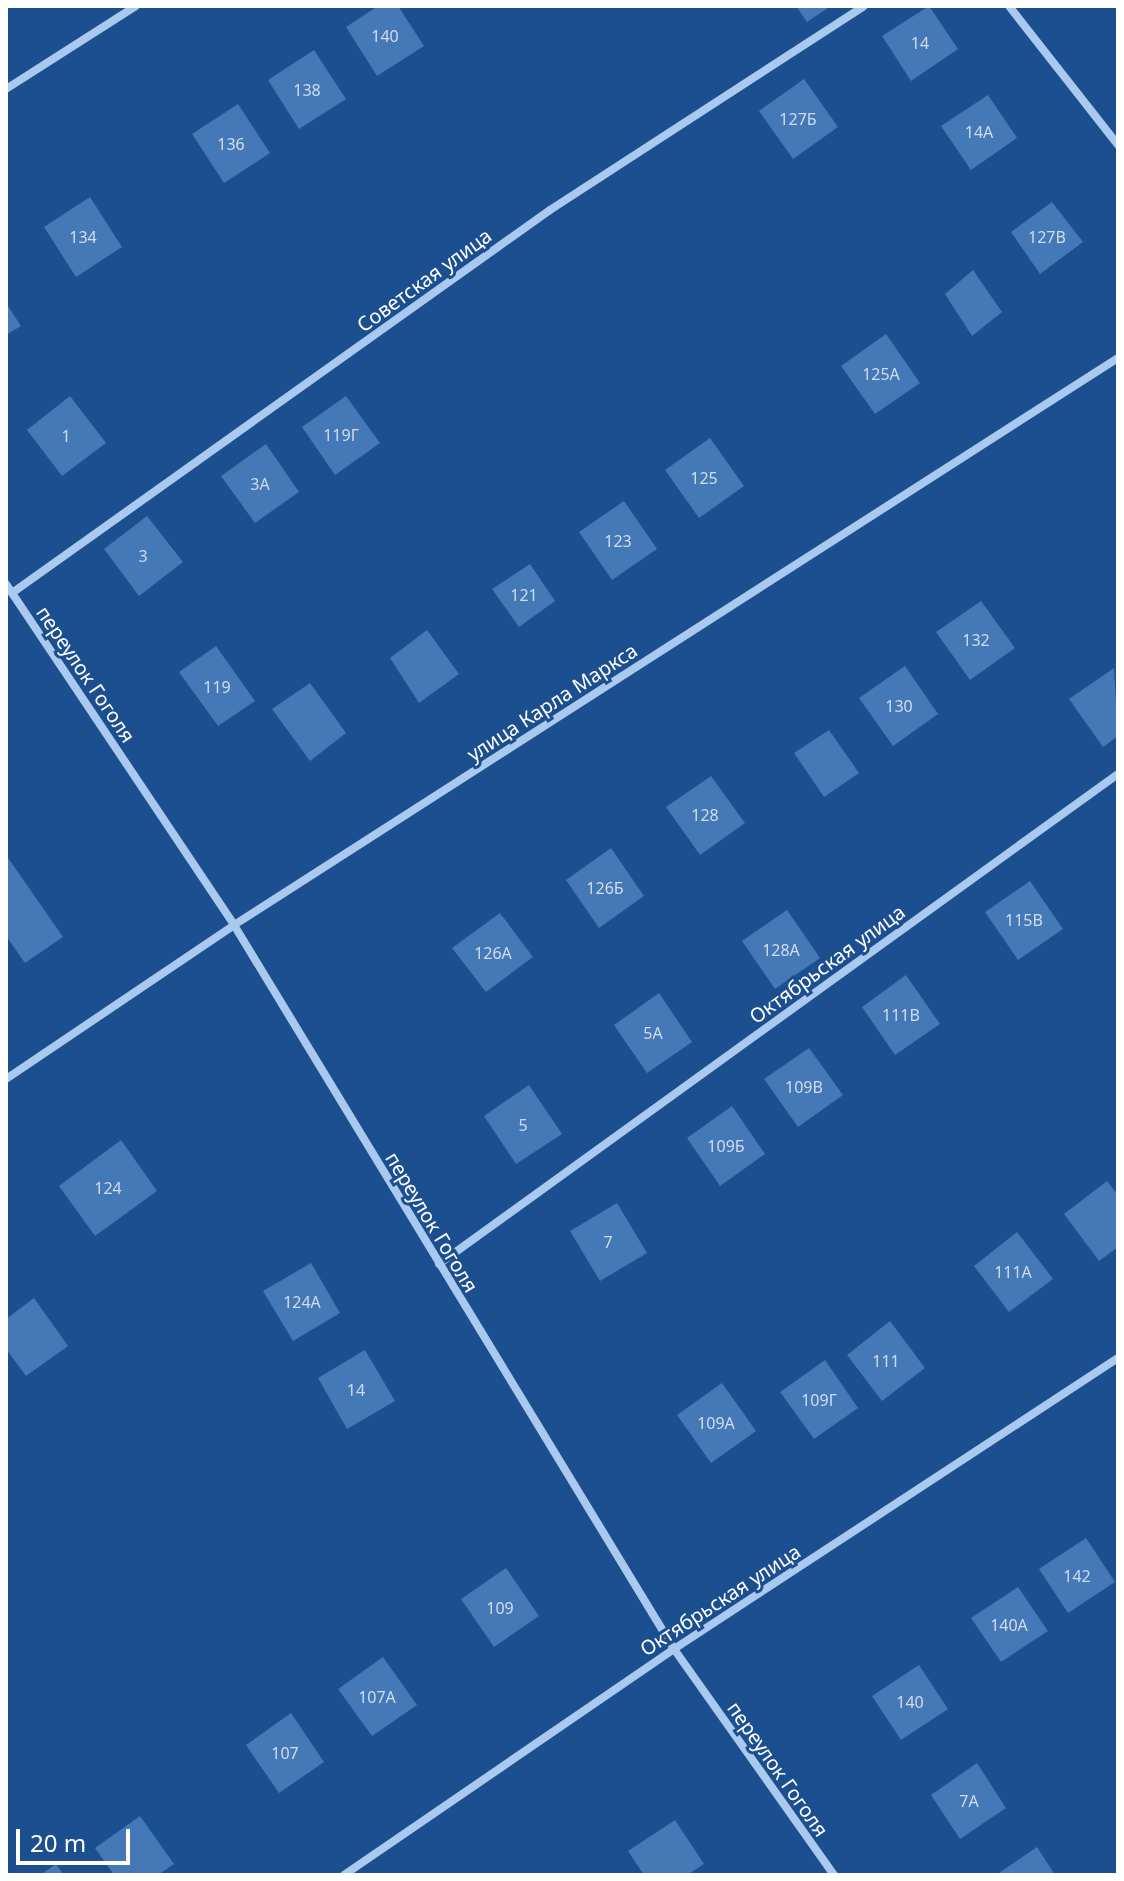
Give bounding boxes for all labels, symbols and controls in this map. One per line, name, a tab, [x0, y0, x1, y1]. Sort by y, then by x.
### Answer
house number: 140	[371, 26, 399, 46]
house number: 14	[911, 33, 929, 53]
house number: 138	[293, 80, 321, 100]
house number: 127Б	[779, 109, 817, 129]
house number: 14А	[965, 122, 993, 142]
house number: 136	[217, 134, 245, 154]
street label: Советская улица	[352, 223, 496, 337]
house number: 134	[69, 227, 97, 247]
house number: 127В	[1028, 227, 1066, 247]
house number: 125А	[862, 364, 900, 384]
house number: 119Г	[323, 425, 359, 445]
house number: 1	[61, 426, 71, 446]
house number: 125	[690, 468, 718, 488]
house number: 3А	[250, 474, 270, 494]
house number: 123	[604, 531, 632, 551]
house number: 3	[138, 546, 148, 566]
house number: 121	[510, 585, 538, 605]
street label: переулок Гоголя	[32, 601, 140, 747]
house number: 132	[962, 630, 990, 650]
street label: улица Карла Маркса	[462, 638, 642, 766]
house number: 119	[203, 677, 231, 697]
house number: 130	[885, 696, 913, 716]
house number: 128	[691, 805, 719, 825]
house number: 126Б	[586, 878, 624, 898]
street label: Октябрьская улица	[745, 900, 909, 1028]
house number: 115В	[1005, 910, 1043, 930]
house number: 128А	[762, 940, 800, 960]
house number: 126А	[474, 943, 512, 963]
house number: 111В	[882, 1005, 920, 1025]
house number: 5А	[643, 1023, 663, 1043]
house number: 109В	[785, 1077, 823, 1097]
house number: 5	[518, 1115, 528, 1135]
house number: 109Б	[707, 1136, 745, 1156]
street label: переулок Гоголя	[381, 1148, 483, 1296]
house number: 124	[94, 1178, 122, 1198]
house number: 7	[603, 1232, 613, 1252]
house number: 111А	[994, 1262, 1032, 1282]
house number: 124А	[283, 1292, 321, 1312]
house number: 111	[872, 1351, 900, 1371]
house number: 14	[347, 1380, 365, 1400]
house number: 109Г	[801, 1390, 837, 1410]
house number: 109А	[697, 1413, 735, 1433]
street label: Октябрьская улица	[635, 1539, 805, 1661]
house number: 142	[1063, 1566, 1091, 1586]
house number: 109	[486, 1598, 514, 1618]
house number: 140А	[990, 1615, 1028, 1635]
house number: 107А	[358, 1687, 396, 1707]
house number: 140	[896, 1692, 924, 1712]
street label: переулок Гоголя	[722, 1697, 834, 1841]
house number: 107	[271, 1743, 299, 1763]
house number: 7А	[959, 1791, 979, 1811]
scale bar	[20, 1813, 134, 1863]
text: 20 m	[30, 1826, 86, 1859]

